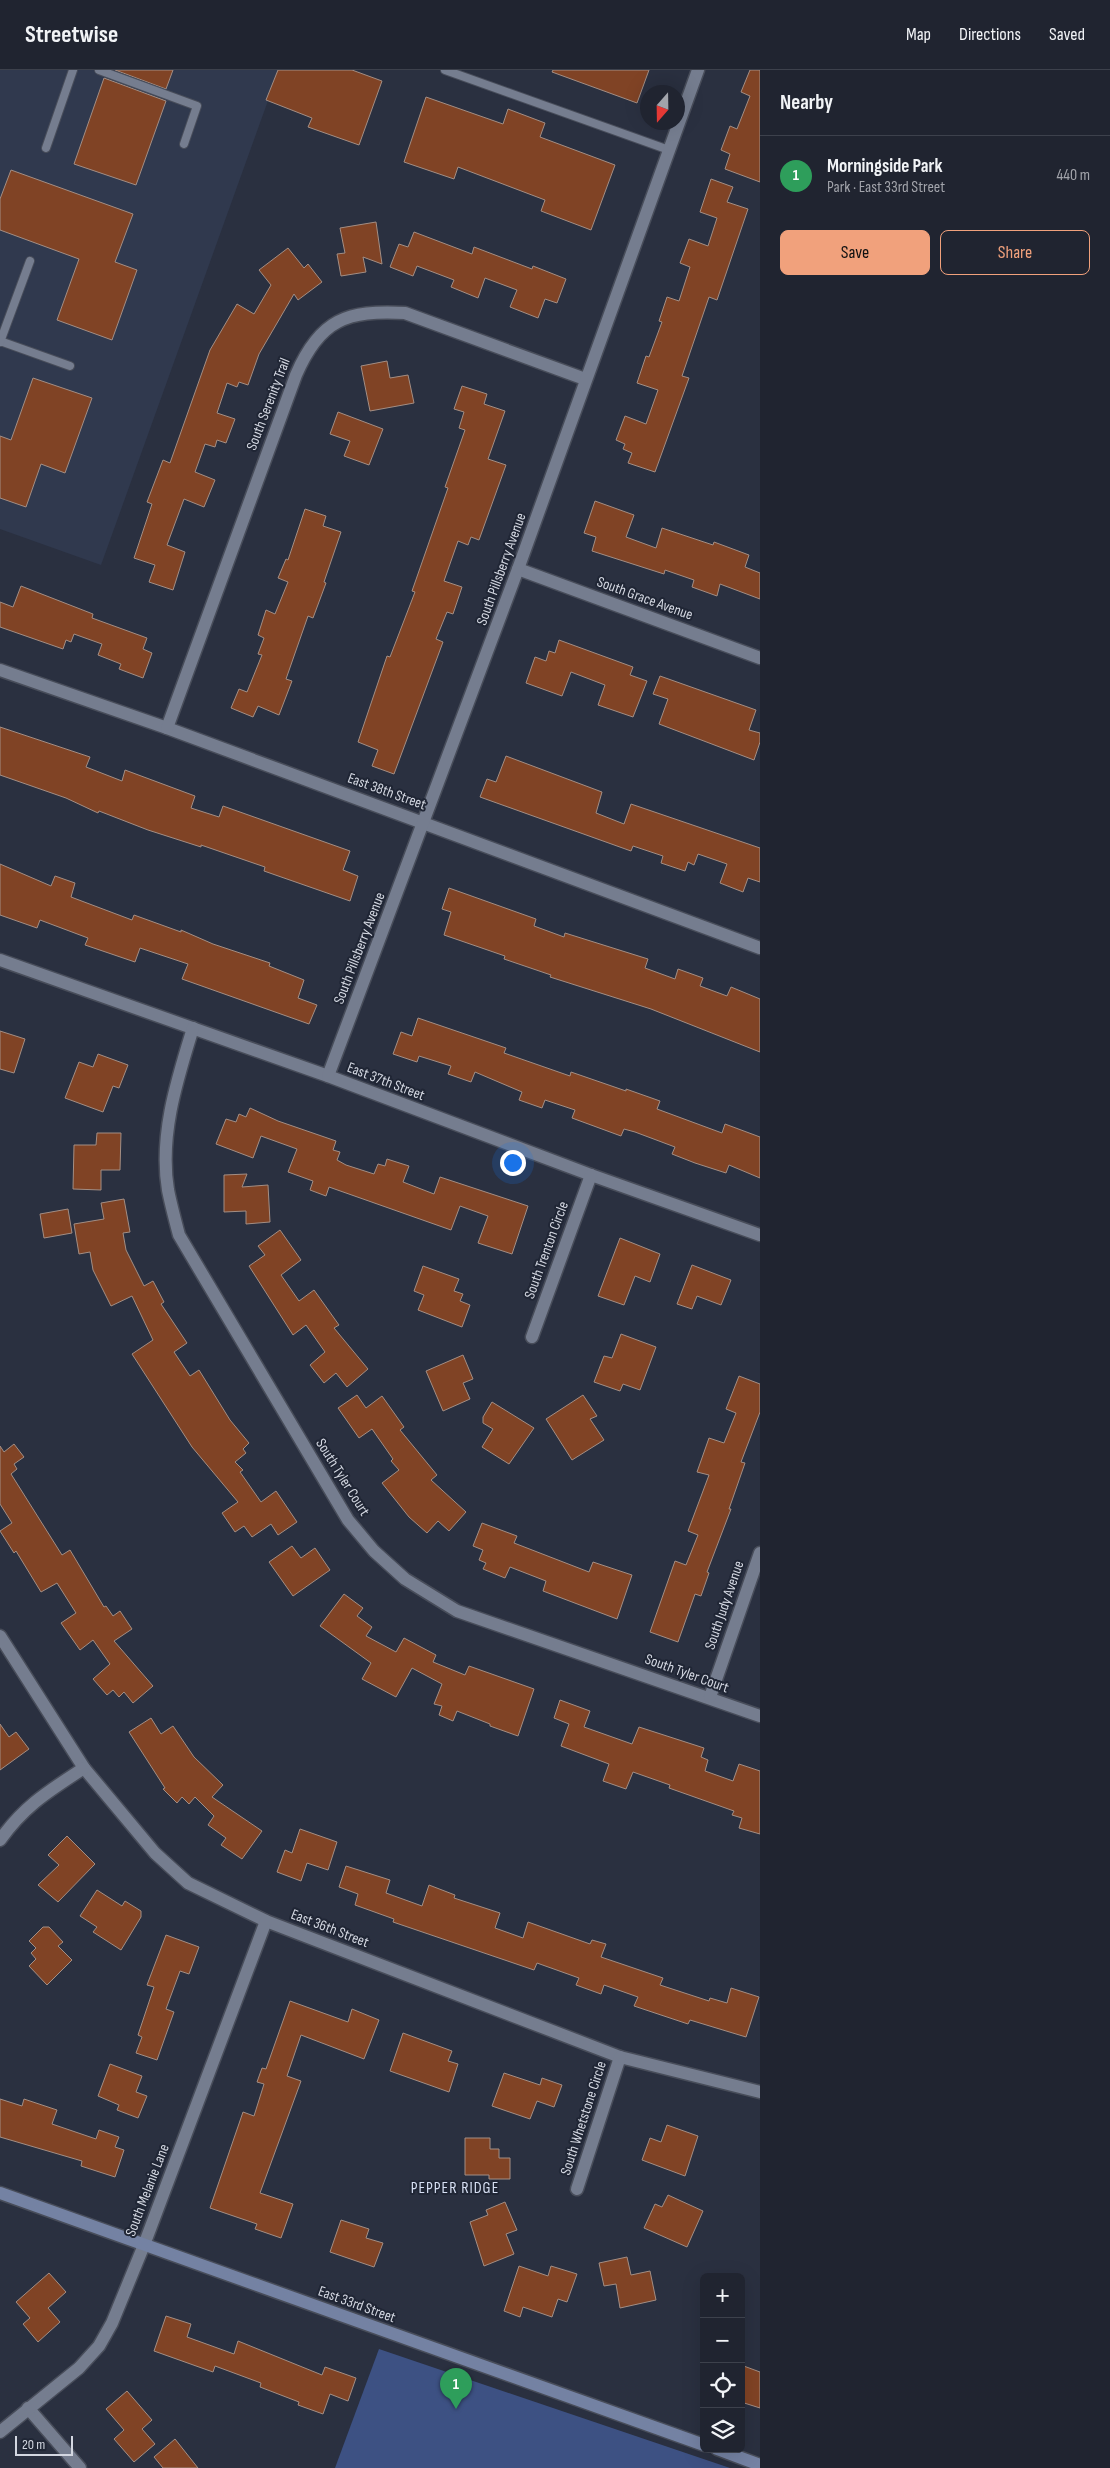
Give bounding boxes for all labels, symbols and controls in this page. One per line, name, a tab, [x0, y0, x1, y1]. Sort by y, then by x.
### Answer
text: Streetwise	[25, 20, 118, 49]
text: Map	[906, 24, 931, 45]
text: Directions	[959, 24, 1021, 45]
text: Saved	[1049, 24, 1085, 45]
north arrow	[640, 85, 685, 130]
text: Nearby	[780, 90, 833, 115]
text: Morningside Park	[827, 155, 942, 178]
text: 1	[793, 166, 799, 185]
text: 440 m	[1057, 166, 1090, 185]
text: Park · East 33rd Street	[827, 178, 945, 197]
button: Save	[780, 230, 930, 275]
button: Share	[940, 230, 1090, 275]
street label: South Serenity Trail	[242, 355, 295, 453]
street label: South Pillsberry Avenue	[472, 510, 531, 628]
street label: South Grace Avenue	[594, 572, 695, 625]
street label: East 38th Street	[345, 769, 429, 815]
street label: South Pillsberry Avenue	[329, 890, 390, 1007]
street label: East 37th Street	[344, 1058, 428, 1105]
your location	[500, 1150, 526, 1176]
street label: South Trenton Circle	[520, 1199, 573, 1302]
street label: South Tyler Court	[311, 1435, 374, 1520]
street label: South Judy Avenue	[700, 1558, 749, 1652]
street label: South Tyler Court	[642, 1650, 732, 1698]
street label: East 36th Street	[288, 1905, 372, 1952]
street label: South Whetstone Circle	[556, 2059, 611, 2178]
street label: South Melanie Lane	[121, 2141, 174, 2239]
district label: PEPPER RIDGE	[411, 2179, 499, 2198]
map controls	[700, 2273, 745, 2453]
button: +	[700, 2273, 745, 2318]
street label: East 33rd Street	[316, 2282, 399, 2327]
button: −	[700, 2318, 745, 2363]
button: locate	[700, 2363, 745, 2408]
pin: 1	[440, 2368, 472, 2409]
button: layers	[700, 2408, 745, 2453]
scale bar	[15, 2433, 72, 2456]
text: 20 m	[22, 2436, 45, 2453]

